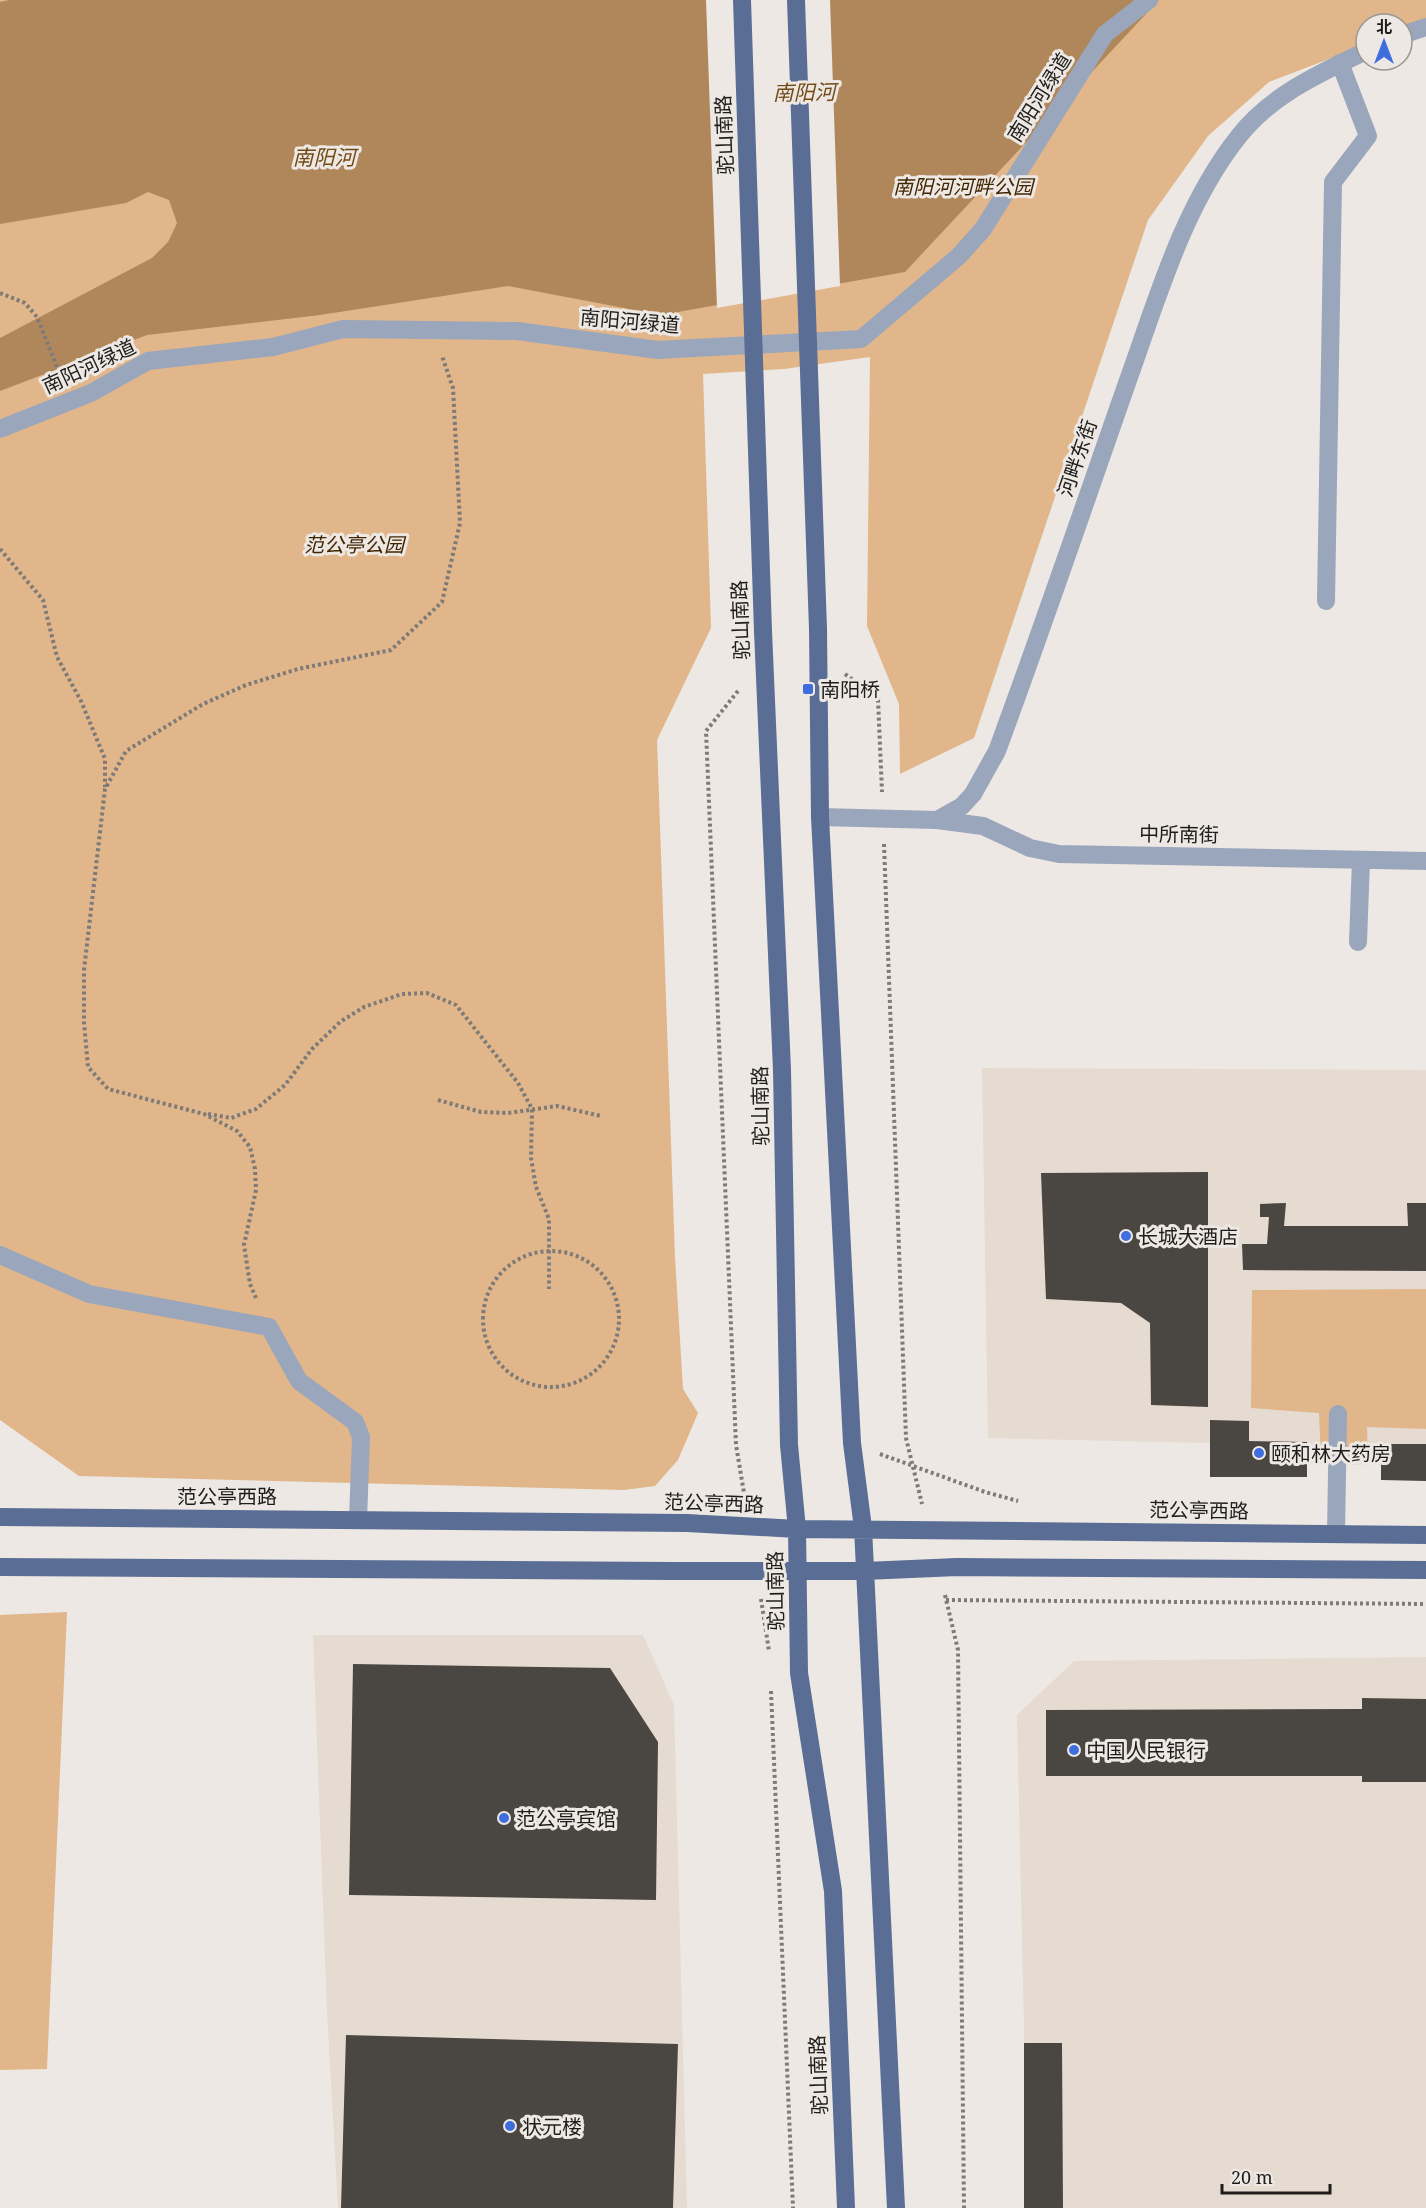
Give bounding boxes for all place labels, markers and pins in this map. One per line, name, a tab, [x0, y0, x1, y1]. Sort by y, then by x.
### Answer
place label: 南阳桥	[820, 676, 880, 703]
marker: 南阳桥	[801, 682, 815, 696]
place label: 长城大酒店	[1138, 1223, 1238, 1250]
marker: 长城大酒店	[1119, 1229, 1133, 1243]
place label: 颐和林大药房	[1271, 1440, 1391, 1467]
marker: 颐和林大药房	[1252, 1446, 1266, 1460]
place label: 中国人民银行	[1086, 1737, 1206, 1764]
marker: 中国人民银行	[1067, 1743, 1081, 1757]
place label: 范公亭宾馆	[516, 1805, 616, 1832]
marker: 范公亭宾馆	[497, 1811, 511, 1825]
place label: 状元楼	[522, 2113, 582, 2140]
marker: 状元楼	[503, 2119, 517, 2133]

